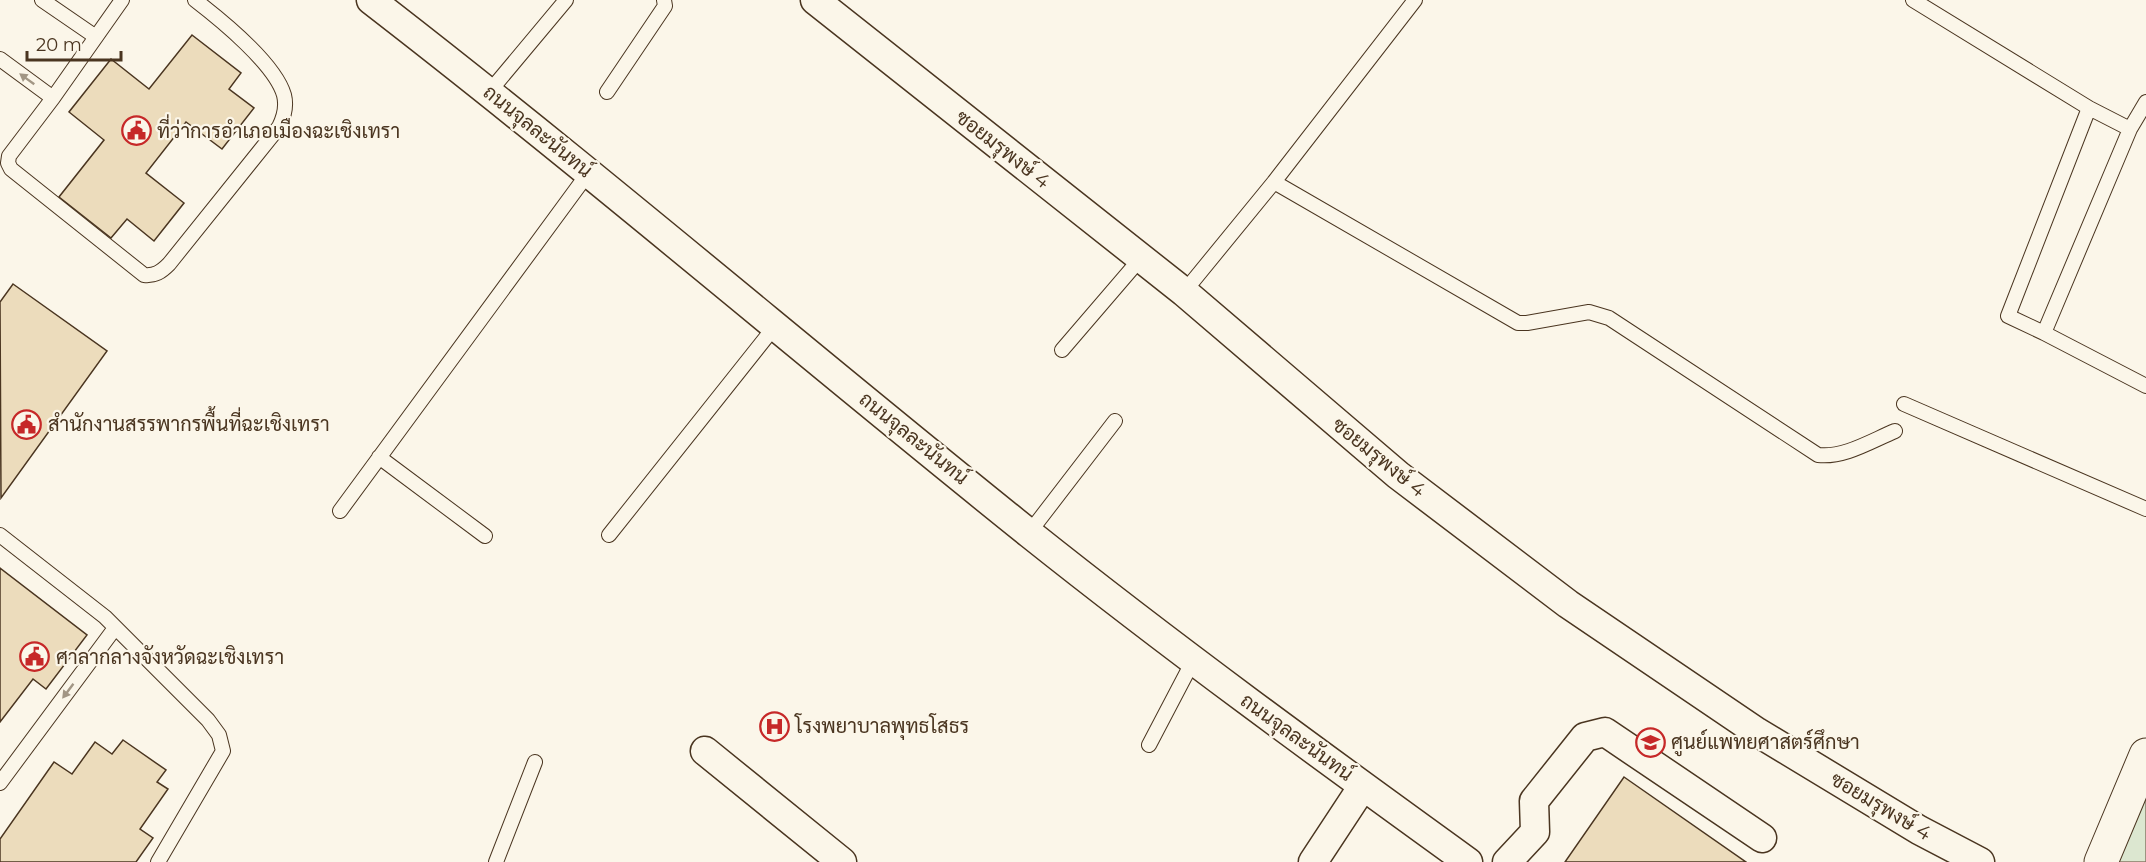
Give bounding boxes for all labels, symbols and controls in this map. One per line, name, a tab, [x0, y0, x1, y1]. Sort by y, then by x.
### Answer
scale bar	[27, 24, 122, 62]
text: 20 m	[36, 34, 82, 56]
one-way arrow	[19, 73, 34, 85]
street label: ถนนจุลละนันทน์	[477, 78, 599, 184]
street label: ซอยมรุพงษ์ 4	[950, 103, 1056, 195]
place label: ที่ว่าการอำเภอเมืองฉะเชิงเทรา	[157, 114, 400, 143]
public building icon: ที่ว่าการอำเภอเมืองฉะเชิงเทรา	[120, 115, 152, 147]
street label: ถนนจุลละนันทน์	[853, 385, 975, 491]
place label: สำนักงานสรรพากรพื้นที่ฉะเชิงเทรา	[48, 406, 330, 436]
public building icon: สำนักงานสรรพากรพื้นที่ฉะเชิงเทรา	[11, 408, 43, 440]
street label: ซอยมรุพงษ์ 4	[1326, 411, 1432, 503]
public building icon: ศาลากลางจังหวัดฉะเชิงเทรา	[19, 641, 51, 673]
place label: ศาลากลางจังหวัดฉะเชิงเทรา	[56, 645, 284, 669]
one-way arrow	[62, 683, 74, 699]
street label: ถนนจุลละนันทน์	[1235, 686, 1359, 788]
hospital icon: โรงพยาบาลพุทธโสธร	[758, 710, 790, 742]
place label: โรงพยาบาลพุทธโสธร	[794, 713, 969, 740]
school or university icon: ศูนย์แพทยศาสตร์ศึกษา	[1634, 726, 1666, 758]
place label: ศูนย์แพทยศาสตร์ศึกษา	[1671, 728, 1860, 757]
street label: ซอยมรุพงษ์ 4	[1825, 765, 1937, 847]

